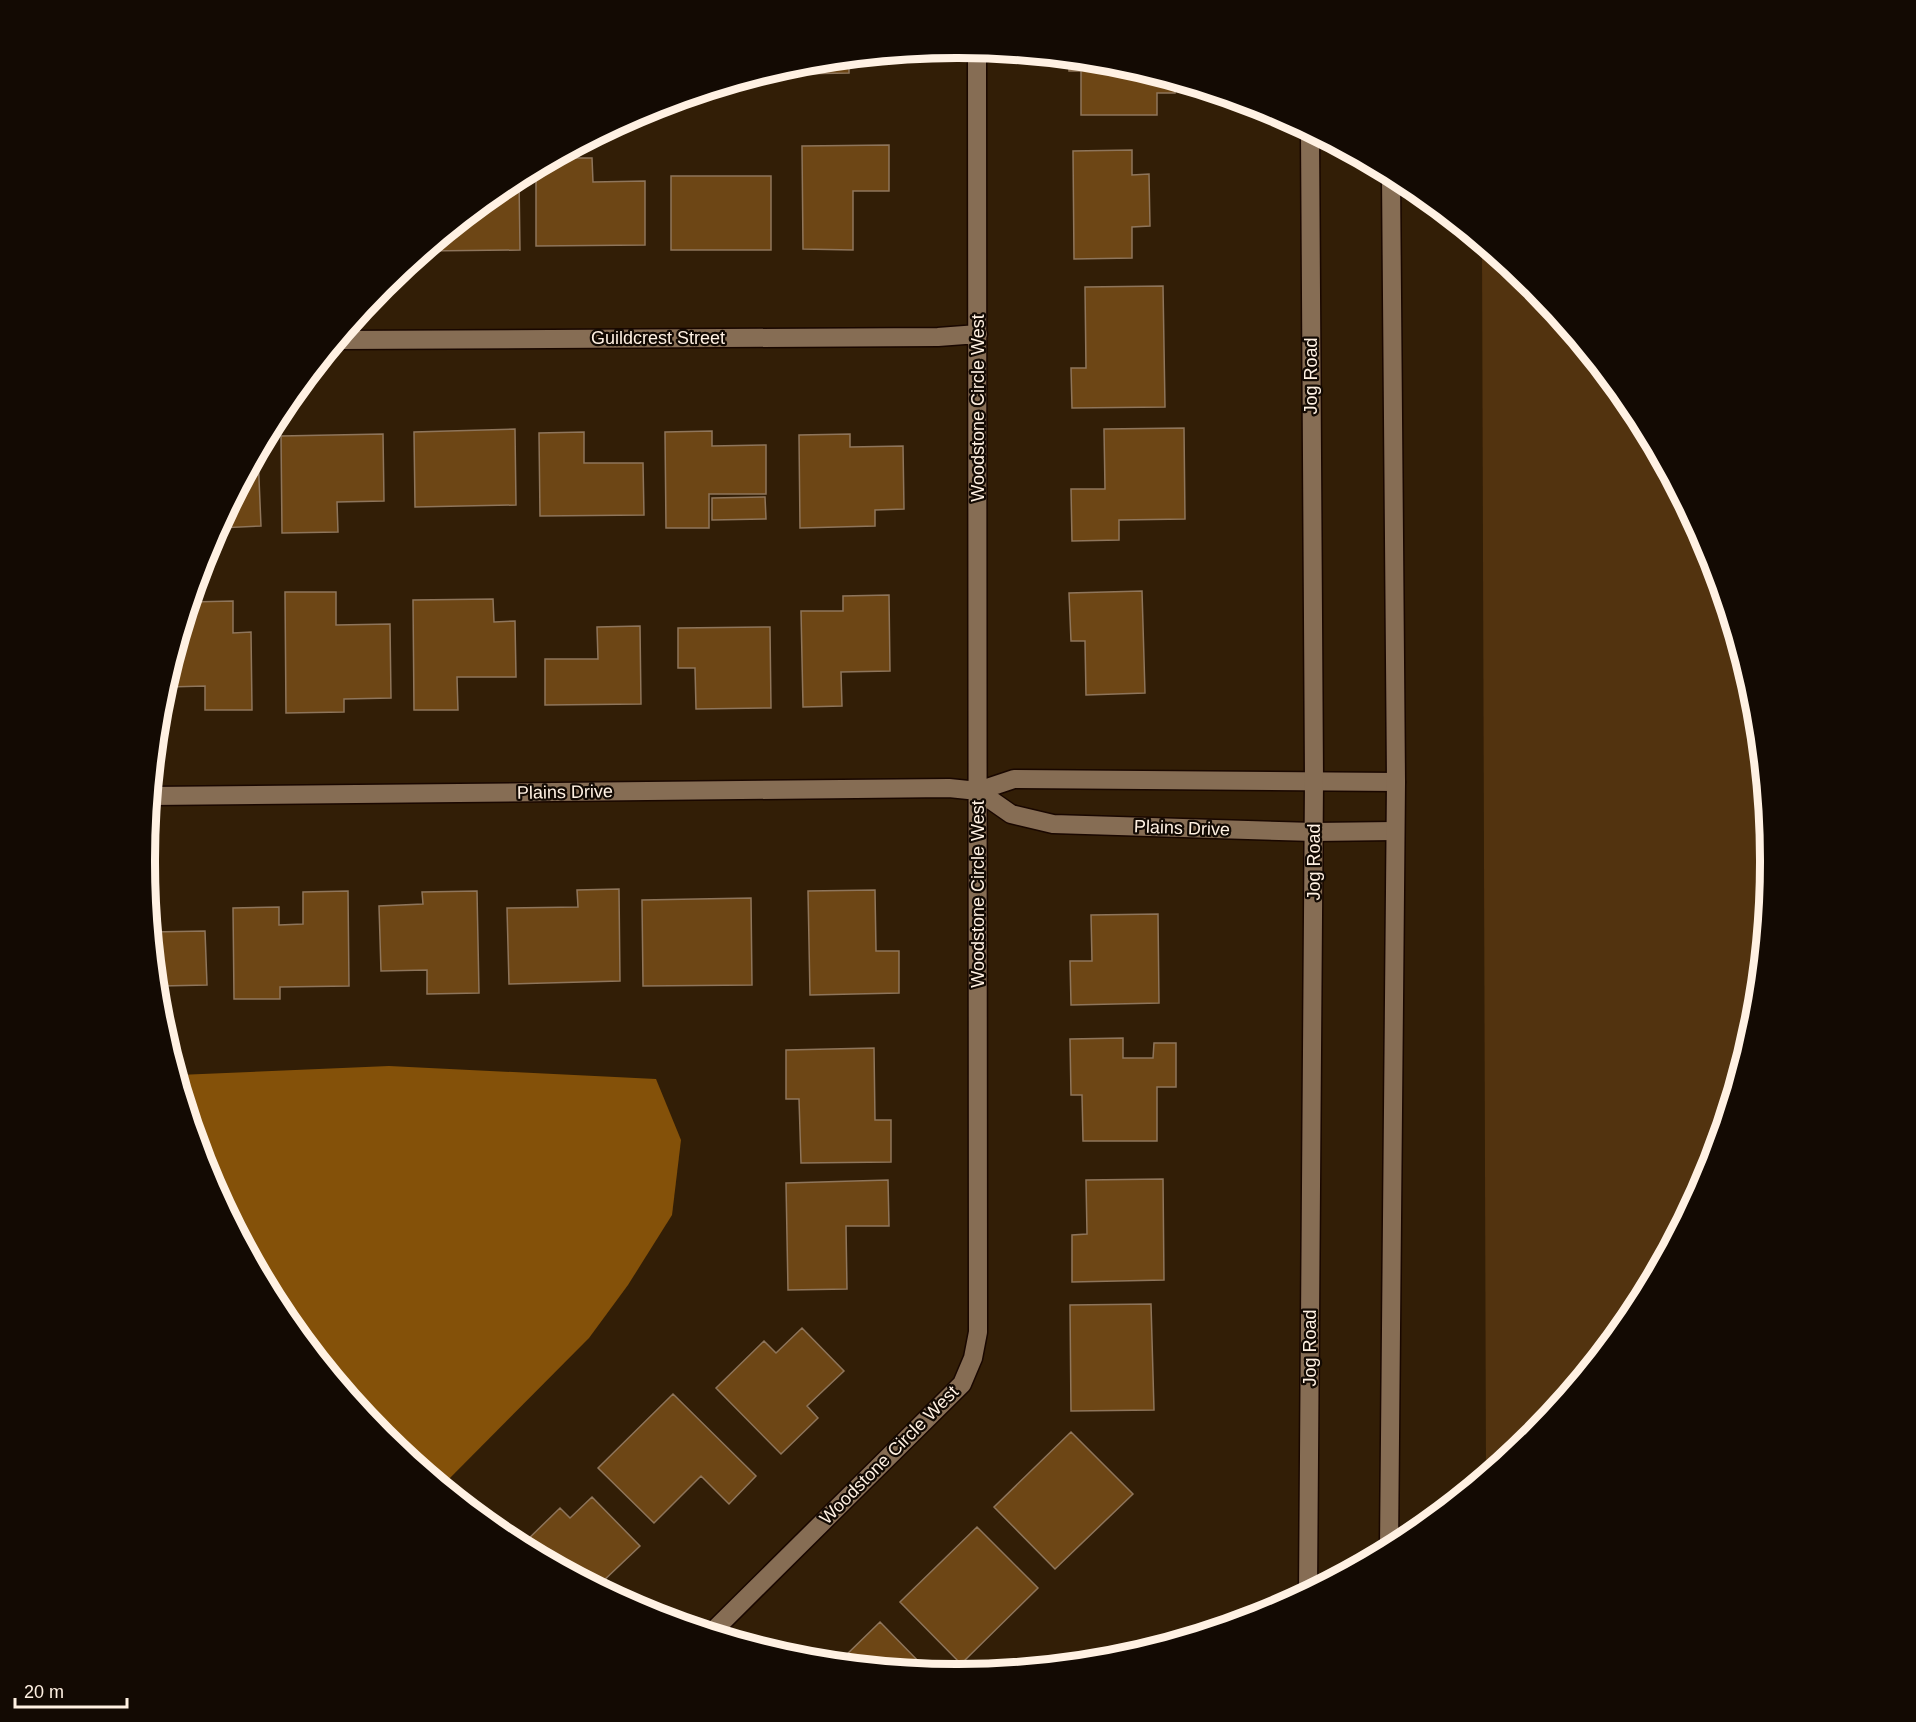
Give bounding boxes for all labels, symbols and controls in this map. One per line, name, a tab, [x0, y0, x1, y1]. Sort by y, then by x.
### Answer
street label: Woodstone Circle West	[968, 314, 988, 502]
street label: Guildcrest Street	[591, 328, 725, 348]
street label: Jog Road	[1301, 337, 1321, 415]
street label: Plains Drive	[517, 781, 613, 803]
street label: Woodstone Circle West	[968, 800, 988, 988]
street label: Plains Drive	[1134, 816, 1230, 840]
street label: Jog Road	[1304, 823, 1324, 901]
street label: Jog Road	[1300, 1309, 1320, 1387]
street label: Woodstone Circle West	[816, 1382, 962, 1528]
scale bar	[15, 1671, 128, 1709]
text: 20 m	[24, 1682, 64, 1702]

